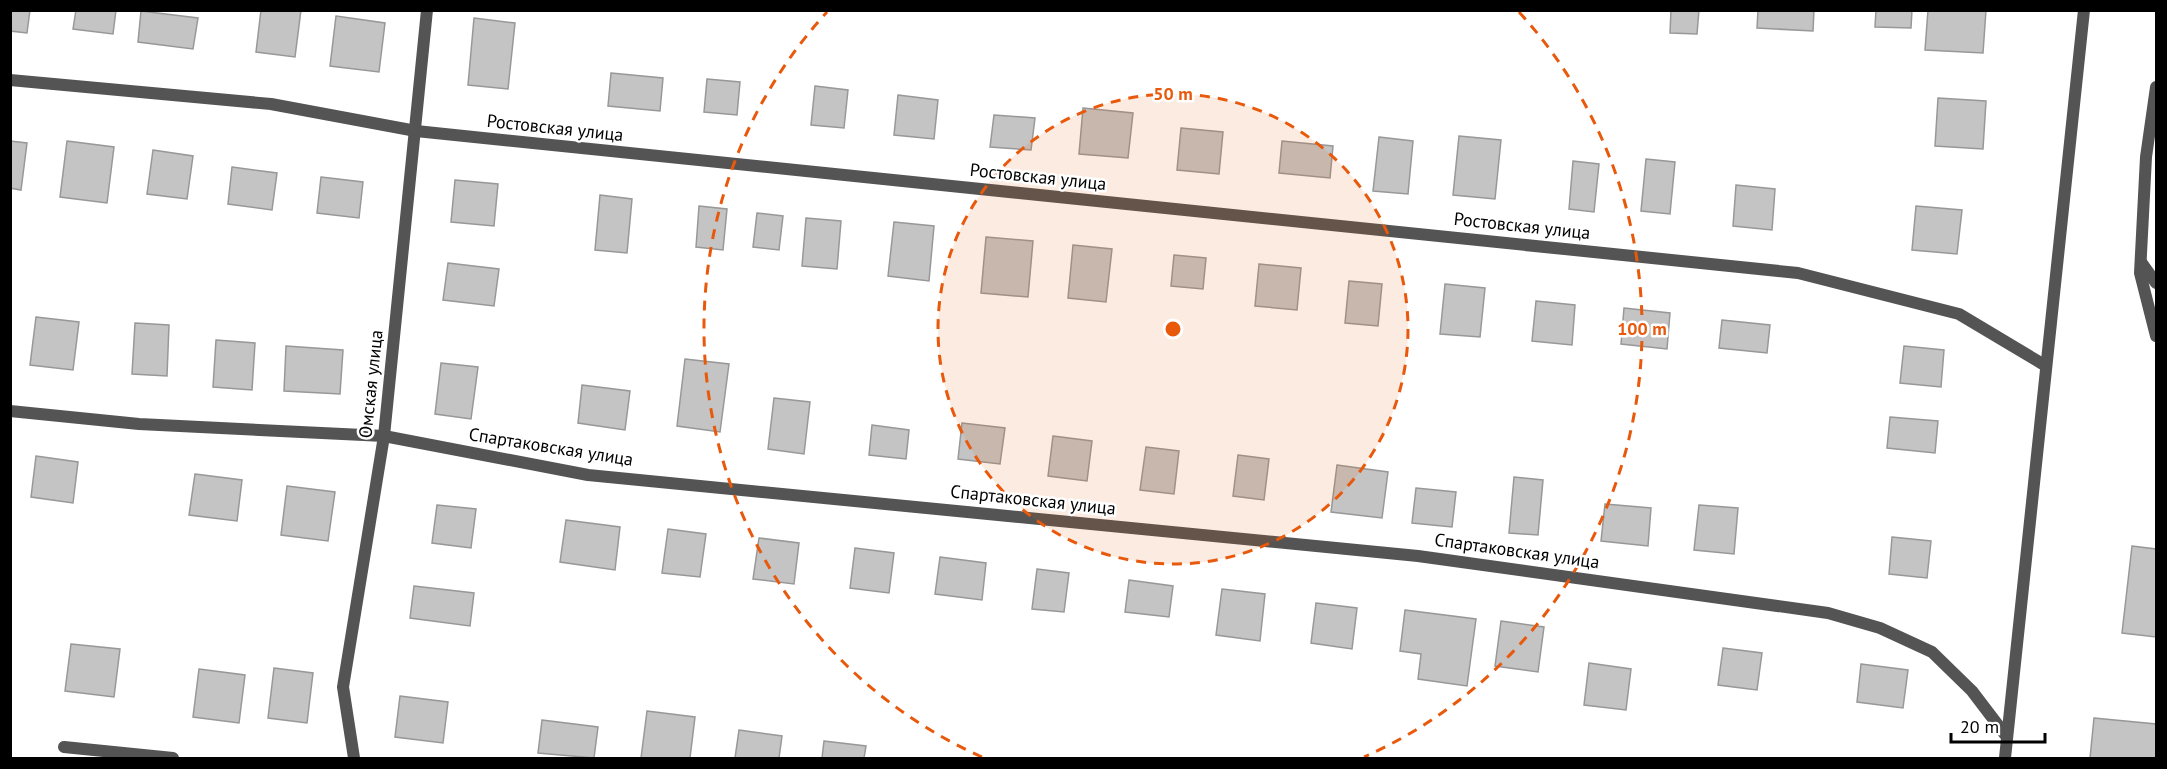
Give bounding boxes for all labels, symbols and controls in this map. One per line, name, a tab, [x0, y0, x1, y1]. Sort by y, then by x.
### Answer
text: 50 m	[1153, 82, 1193, 105]
street label: Ростовская улица	[486, 109, 624, 146]
street label: Ростовская улица	[969, 158, 1107, 195]
street label: Ростовская улица	[1453, 207, 1591, 244]
text: 100 m	[1617, 317, 1667, 340]
centre of rings	[1163, 319, 1183, 339]
street label: Омская улица	[353, 329, 388, 439]
street label: Спартаковская улица	[467, 422, 635, 471]
street label: Спартаковская улица	[949, 479, 1117, 520]
street label: Спартаковская улица	[1433, 528, 1601, 573]
scale bar	[1951, 706, 2046, 744]
text: 20 m	[1960, 715, 1999, 738]

